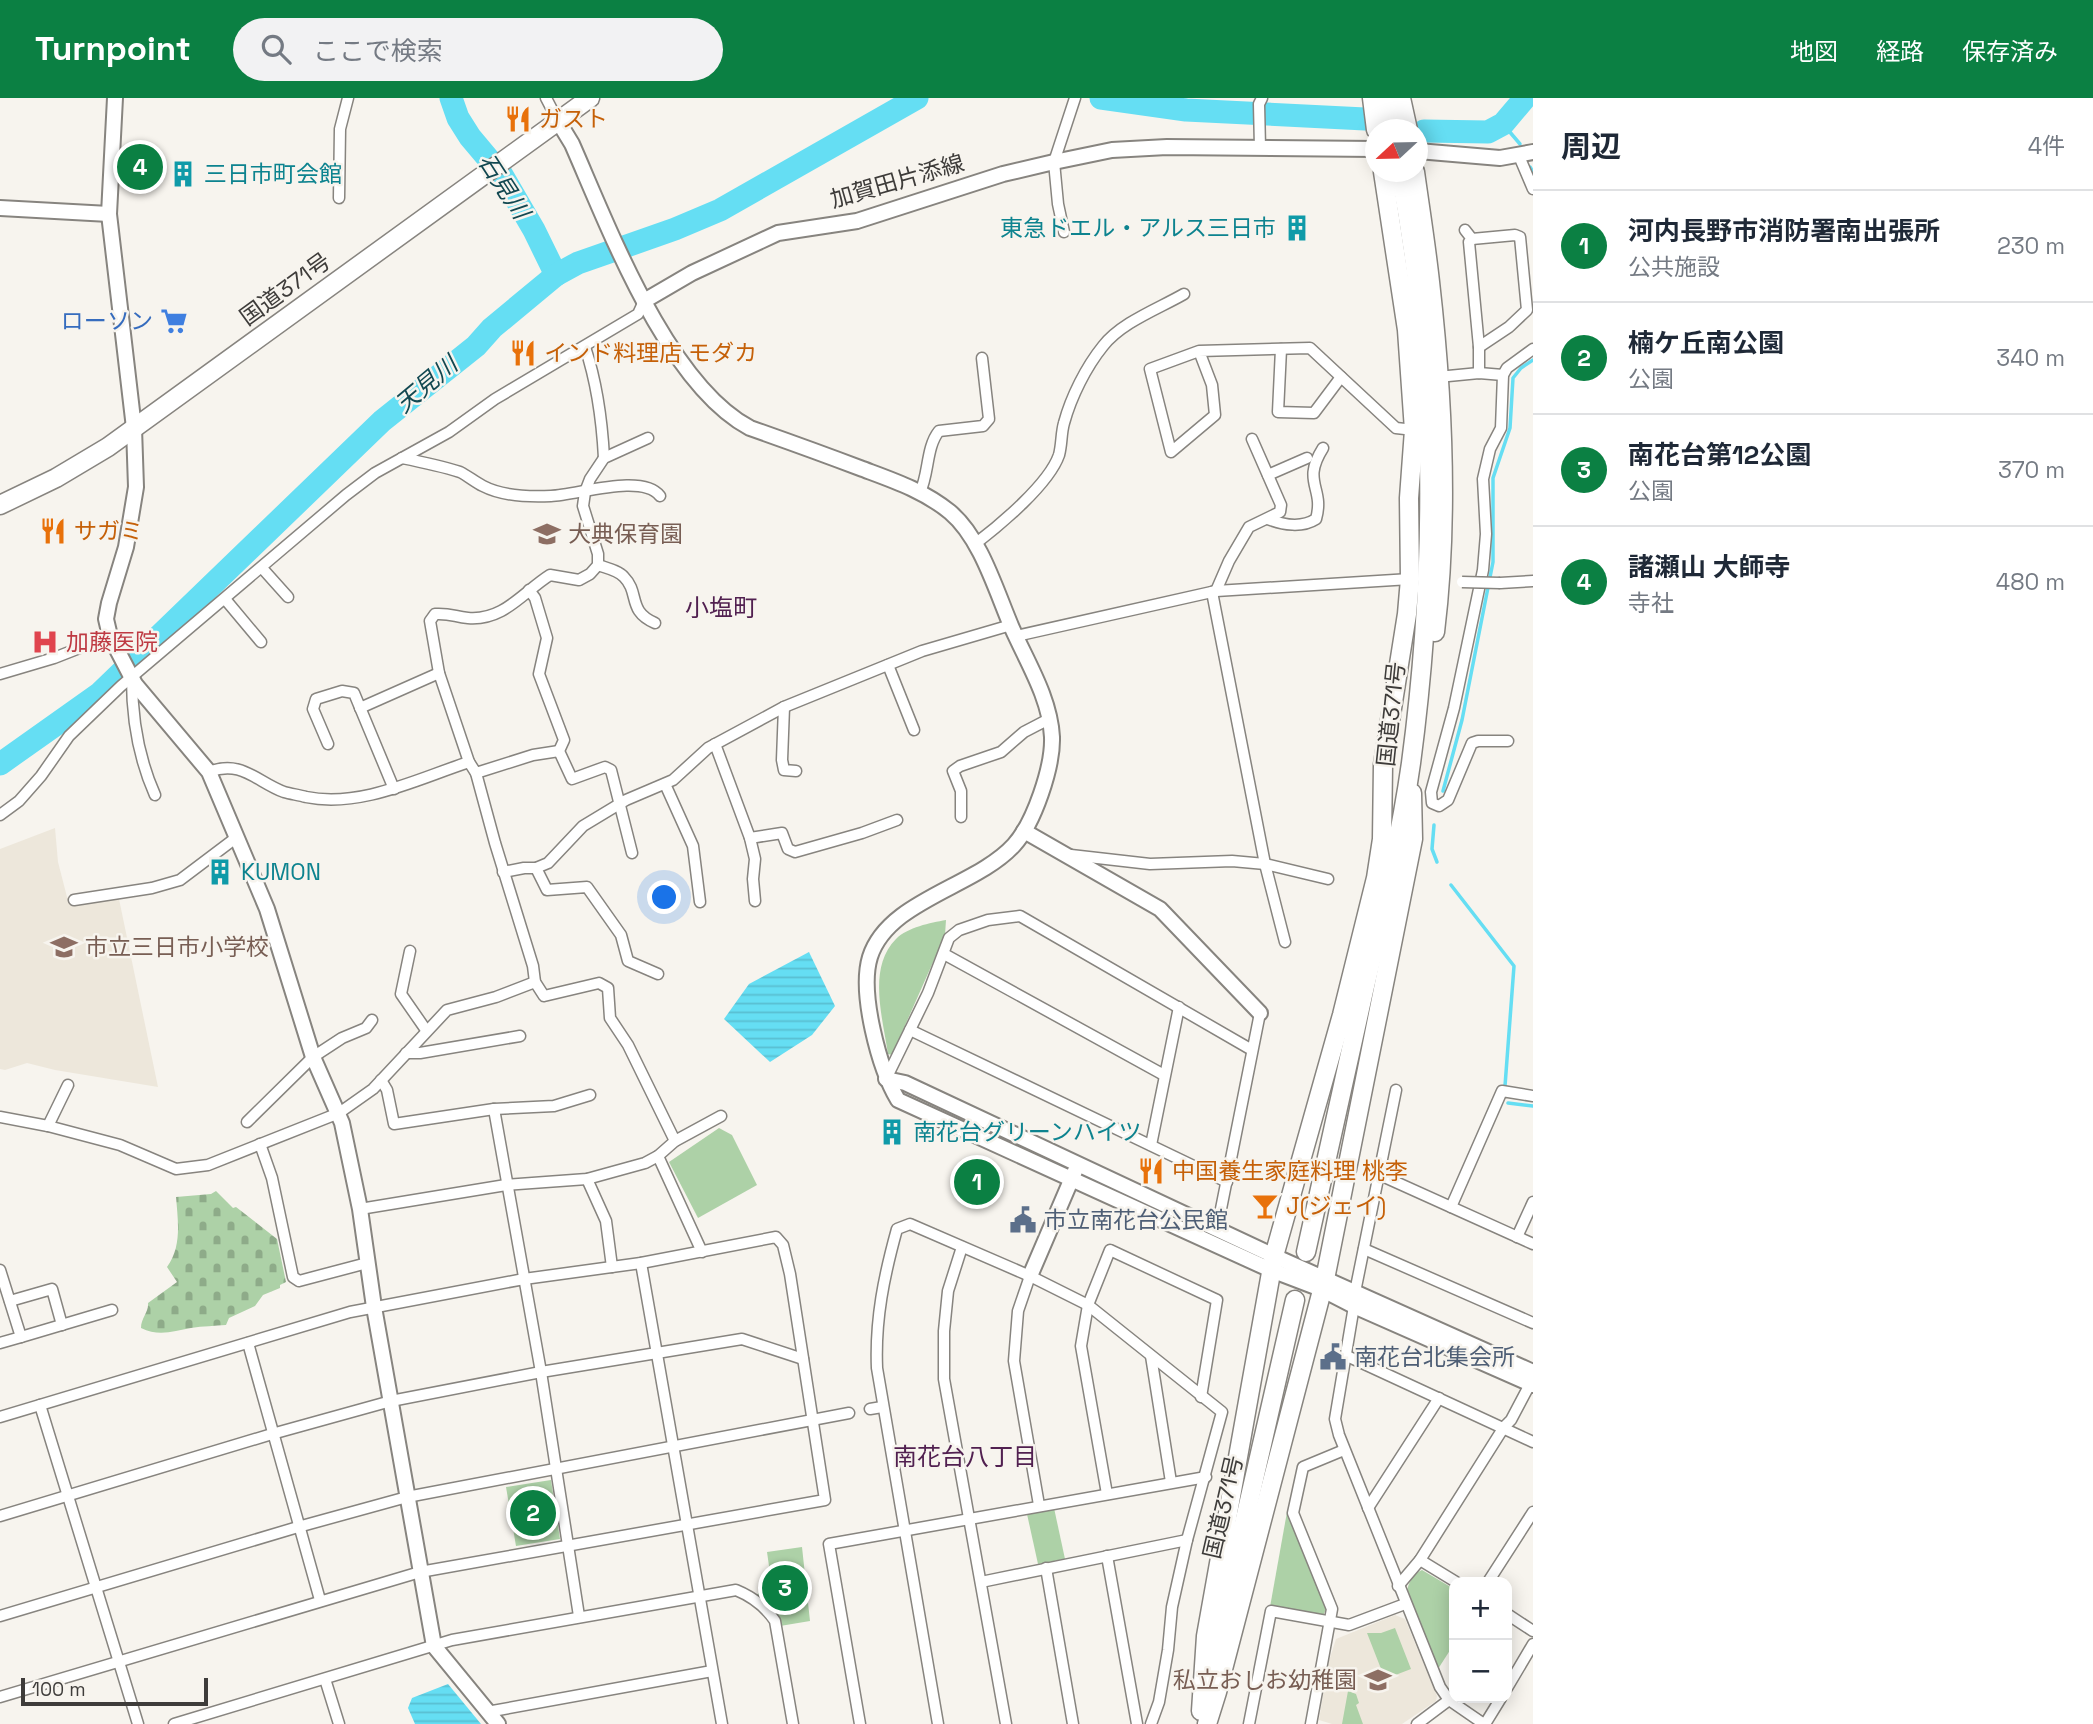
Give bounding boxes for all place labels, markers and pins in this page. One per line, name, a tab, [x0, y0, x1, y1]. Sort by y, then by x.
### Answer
restaurant icon: ガスト	[503, 104, 533, 134]
place label: ガスト	[539, 104, 608, 134]
pin: 4	[117, 141, 163, 193]
building icon: 三日市町会館	[168, 159, 198, 189]
place label: 三日市町会館	[204, 159, 342, 189]
place label: 東急ドエル・アルス三日市	[1000, 213, 1276, 243]
building icon: 東急ドエル・アルス三日市	[1282, 213, 1312, 243]
place label: ローソン	[61, 306, 153, 336]
supermarket icon: ローソン	[159, 306, 189, 336]
restaurant icon: インド料理店 モダカ	[508, 338, 538, 368]
place label: インド料理店 モダカ	[544, 338, 757, 368]
restaurant icon: サガミ	[38, 516, 68, 546]
place label: サガミ	[74, 516, 143, 546]
school or university icon: 大典保育園	[532, 519, 562, 549]
place label: 大典保育園	[568, 519, 683, 549]
hospital icon: 加藤医院	[30, 627, 60, 657]
place label: 加藤医院	[66, 627, 158, 657]
building icon: KUMON	[205, 857, 235, 887]
place label: KUMON	[241, 857, 321, 887]
school or university icon: 市立三日市小学校	[49, 932, 79, 962]
place label: 市立三日市小学校	[85, 932, 269, 962]
building icon: 南花台グリーンハイツ	[877, 1117, 907, 1147]
place label: 南花台グリーンハイツ	[913, 1117, 1141, 1147]
pin: 1	[954, 1156, 1000, 1208]
restaurant icon: 中国養生家庭料理 桃李	[1136, 1156, 1166, 1186]
place label: 中国養生家庭料理 桃李	[1172, 1156, 1408, 1186]
bar icon: J(ジェイ)	[1250, 1191, 1280, 1221]
place label: J(ジェイ)	[1286, 1191, 1386, 1221]
public building icon: 市立南花台公民館	[1008, 1205, 1038, 1235]
place label: 市立南花台公民館	[1044, 1205, 1228, 1235]
public building icon: 南花台北集会所	[1318, 1342, 1348, 1372]
place label: 南花台北集会所	[1354, 1342, 1515, 1372]
pin: 2	[510, 1487, 556, 1539]
pin: 3	[762, 1562, 808, 1614]
place label: 私立おしお幼稚園	[1173, 1665, 1357, 1695]
school or university icon: 私立おしお幼稚園	[1363, 1665, 1393, 1695]

